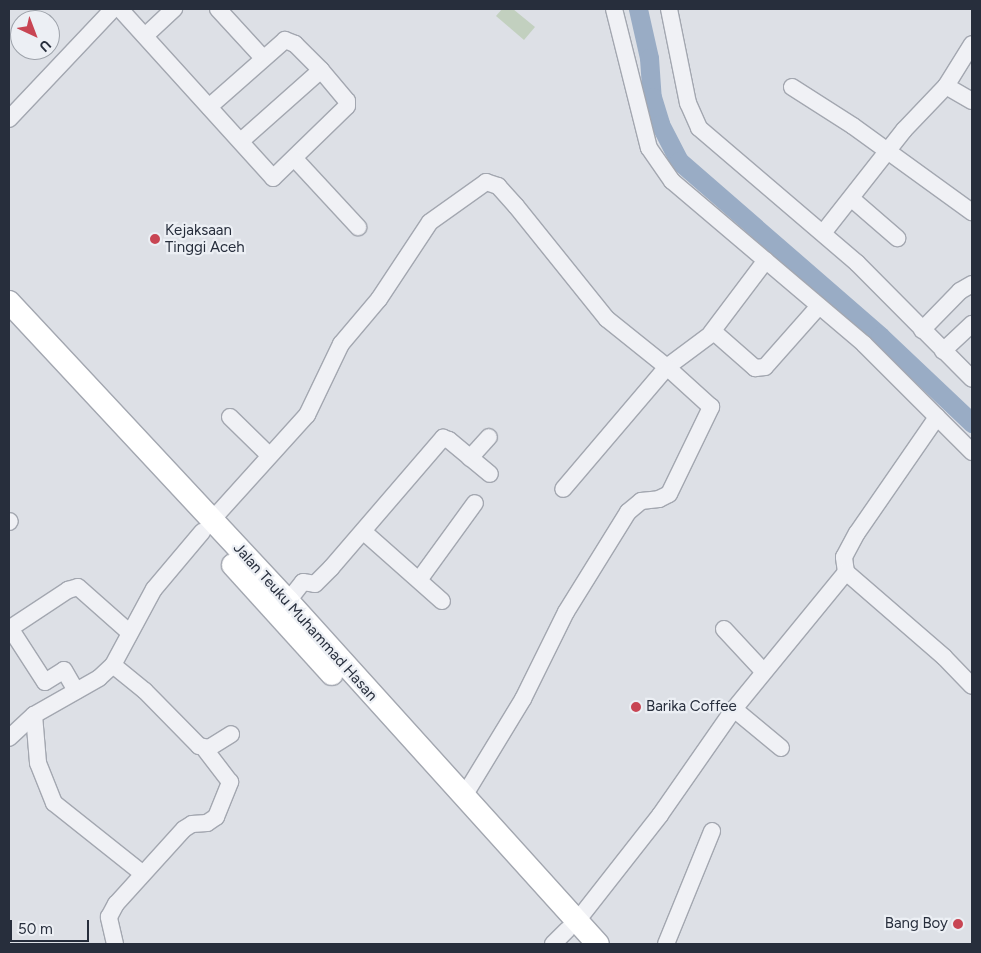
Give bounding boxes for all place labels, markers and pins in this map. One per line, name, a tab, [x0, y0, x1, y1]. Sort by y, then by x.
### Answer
place label: Kejaksaan Tinggi Aceh	[165, 221, 245, 256]
marker: Kejaksaan Tinggi Aceh	[149, 233, 161, 245]
place label: Barika Coffee	[646, 698, 737, 716]
marker: Barika Coffee	[630, 701, 642, 713]
place label: Bang Boy	[885, 915, 948, 933]
marker: Bang Boy	[952, 918, 964, 930]

